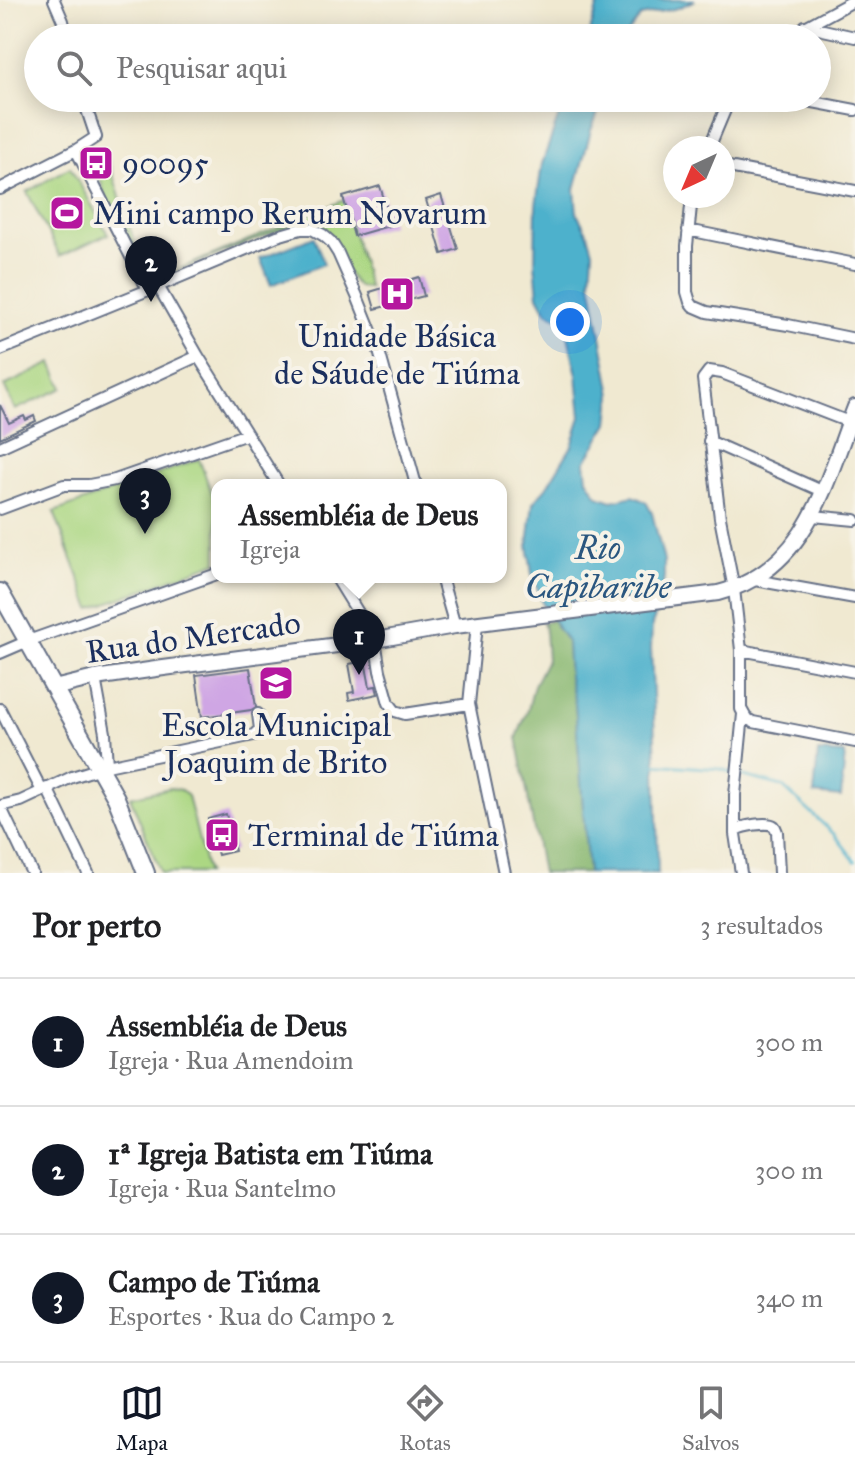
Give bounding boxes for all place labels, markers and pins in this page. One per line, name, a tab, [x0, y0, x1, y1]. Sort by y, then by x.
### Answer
bus stop icon: 90095	[77, 144, 115, 182]
place label: 90095	[122, 144, 209, 183]
sports icon: Mini campo Rerum Novarum	[48, 194, 86, 232]
place label: Mini campo Rerum Novarum	[93, 194, 487, 233]
pin: 2	[125, 236, 177, 302]
hospital icon: Unidade Básica de Sáude de Tiúma	[378, 275, 416, 313]
place label: Unidade Básica de Sáude de Tiúma	[274, 317, 520, 393]
pin: 3	[119, 468, 171, 534]
pin: 1	[333, 609, 385, 675]
school or university icon: Escola Municipal Joaquim de Brito	[257, 664, 295, 702]
place label: Escola Municipal Joaquim de Brito	[161, 706, 391, 782]
bus stop icon: Terminal de Tiúma	[203, 816, 241, 854]
place label: Terminal de Tiúma	[248, 816, 499, 855]

